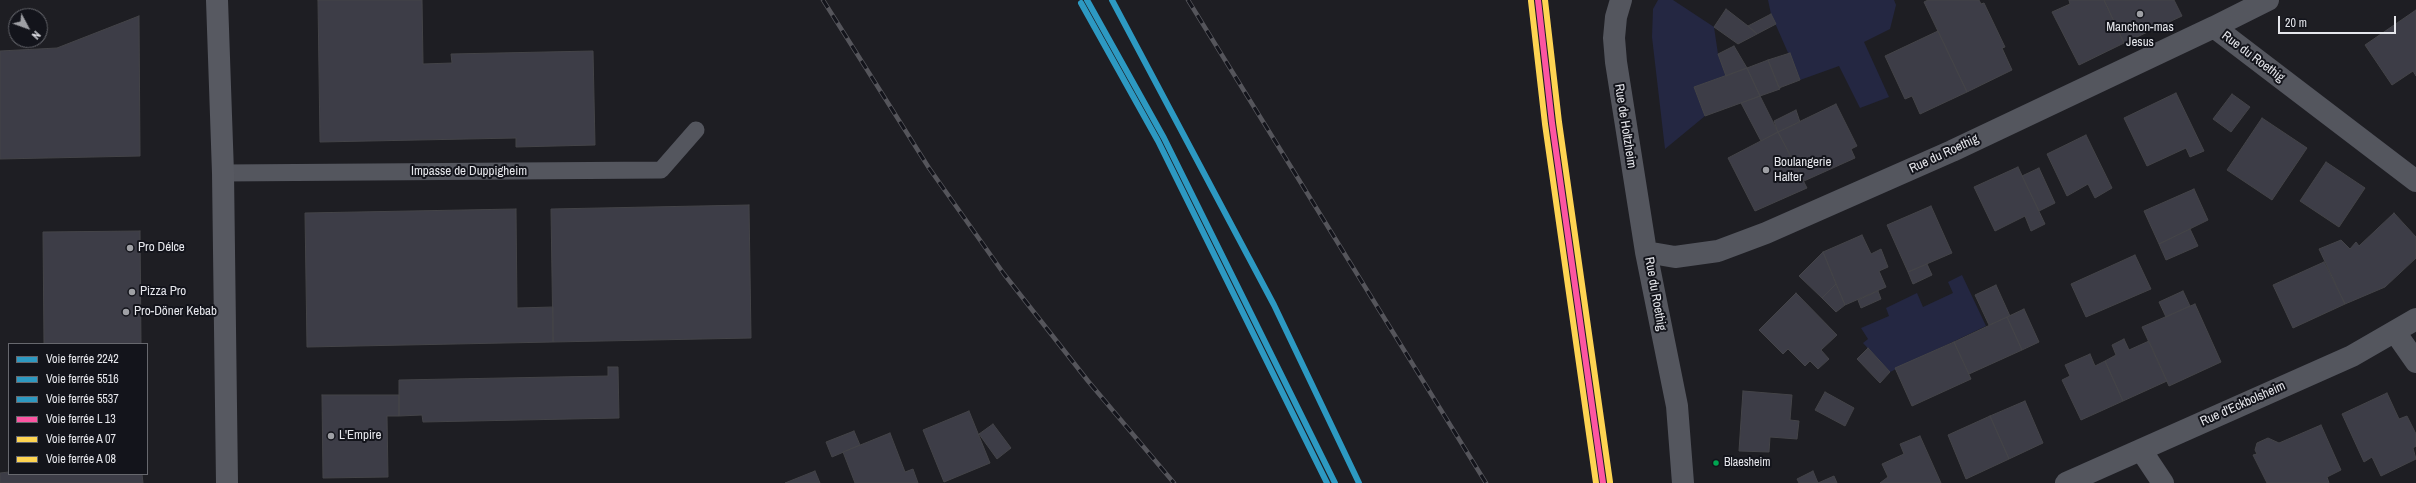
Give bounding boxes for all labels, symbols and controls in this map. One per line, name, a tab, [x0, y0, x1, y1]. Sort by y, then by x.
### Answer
north arrow	[8, 8, 48, 48]
scale bar	[2280, 8, 2398, 34]
marker: Manchon-mas Jesus	[2135, 9, 2145, 19]
text: 20 m	[2285, 15, 2307, 31]
place label: Manchon-mas Jesus	[2106, 20, 2174, 51]
text: N	[29, 28, 44, 42]
street label: Rue du Roethig	[2218, 28, 2288, 86]
street label: Rue de Holtzheim	[1611, 83, 1639, 169]
street label: Rue du Roethig	[1907, 131, 1981, 177]
place label: Boulangerie Halter	[1774, 155, 1831, 186]
street label: Impasse de Duppigheim	[411, 164, 527, 180]
marker: Boulangerie Halter	[1761, 165, 1771, 175]
place label: Pro Délce	[138, 240, 185, 256]
marker: Pro Délce	[125, 243, 135, 253]
street label: Rue du Roethig	[1641, 256, 1669, 332]
place label: Pizza Pro	[140, 284, 186, 300]
marker: Pizza Pro	[127, 287, 137, 297]
place label: Pro-Döner Kebab	[134, 304, 217, 320]
marker: Pro-Döner Kebab	[121, 307, 131, 317]
legend	[8, 343, 148, 475]
text: Voie ferrée 2242	[46, 351, 119, 367]
text: Voie ferrée 5516	[46, 371, 119, 387]
street label: Rue d'Eckbolsheim	[2198, 378, 2288, 430]
text: Voie ferrée 5537	[46, 391, 119, 407]
text: Voie ferrée L 13	[46, 411, 116, 427]
place label: L'Empire	[339, 428, 381, 444]
text: Voie ferrée A 07	[46, 431, 116, 447]
marker: L'Empire	[326, 431, 336, 441]
text: Voie ferrée A 08	[46, 451, 116, 467]
place label: Blaesheim	[1724, 456, 1770, 470]
marker: Blaesheim	[1711, 458, 1721, 468]

